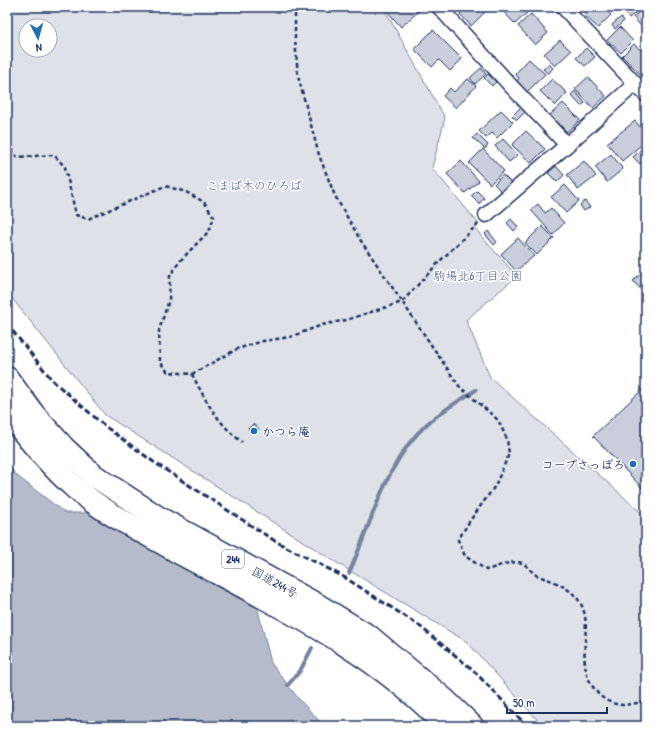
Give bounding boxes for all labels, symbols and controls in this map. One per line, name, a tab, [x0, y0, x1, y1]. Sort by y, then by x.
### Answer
north arrow	[18, 18, 58, 58]
text: N	[35, 41, 43, 55]
park label: こまば木のひろば	[206, 177, 302, 194]
park label: 駒場北6丁目公園	[434, 267, 522, 284]
place label: かつら庵	[262, 423, 310, 440]
marker: かつら庵	[249, 426, 259, 436]
place label: コープさっぽろ	[541, 456, 625, 473]
marker: コープさっぽろ	[628, 459, 638, 469]
road number: 244	[222, 550, 244, 568]
street label: 国道244号	[249, 562, 301, 602]
scale bar	[507, 689, 607, 715]
text: 50 m	[513, 694, 534, 711]

